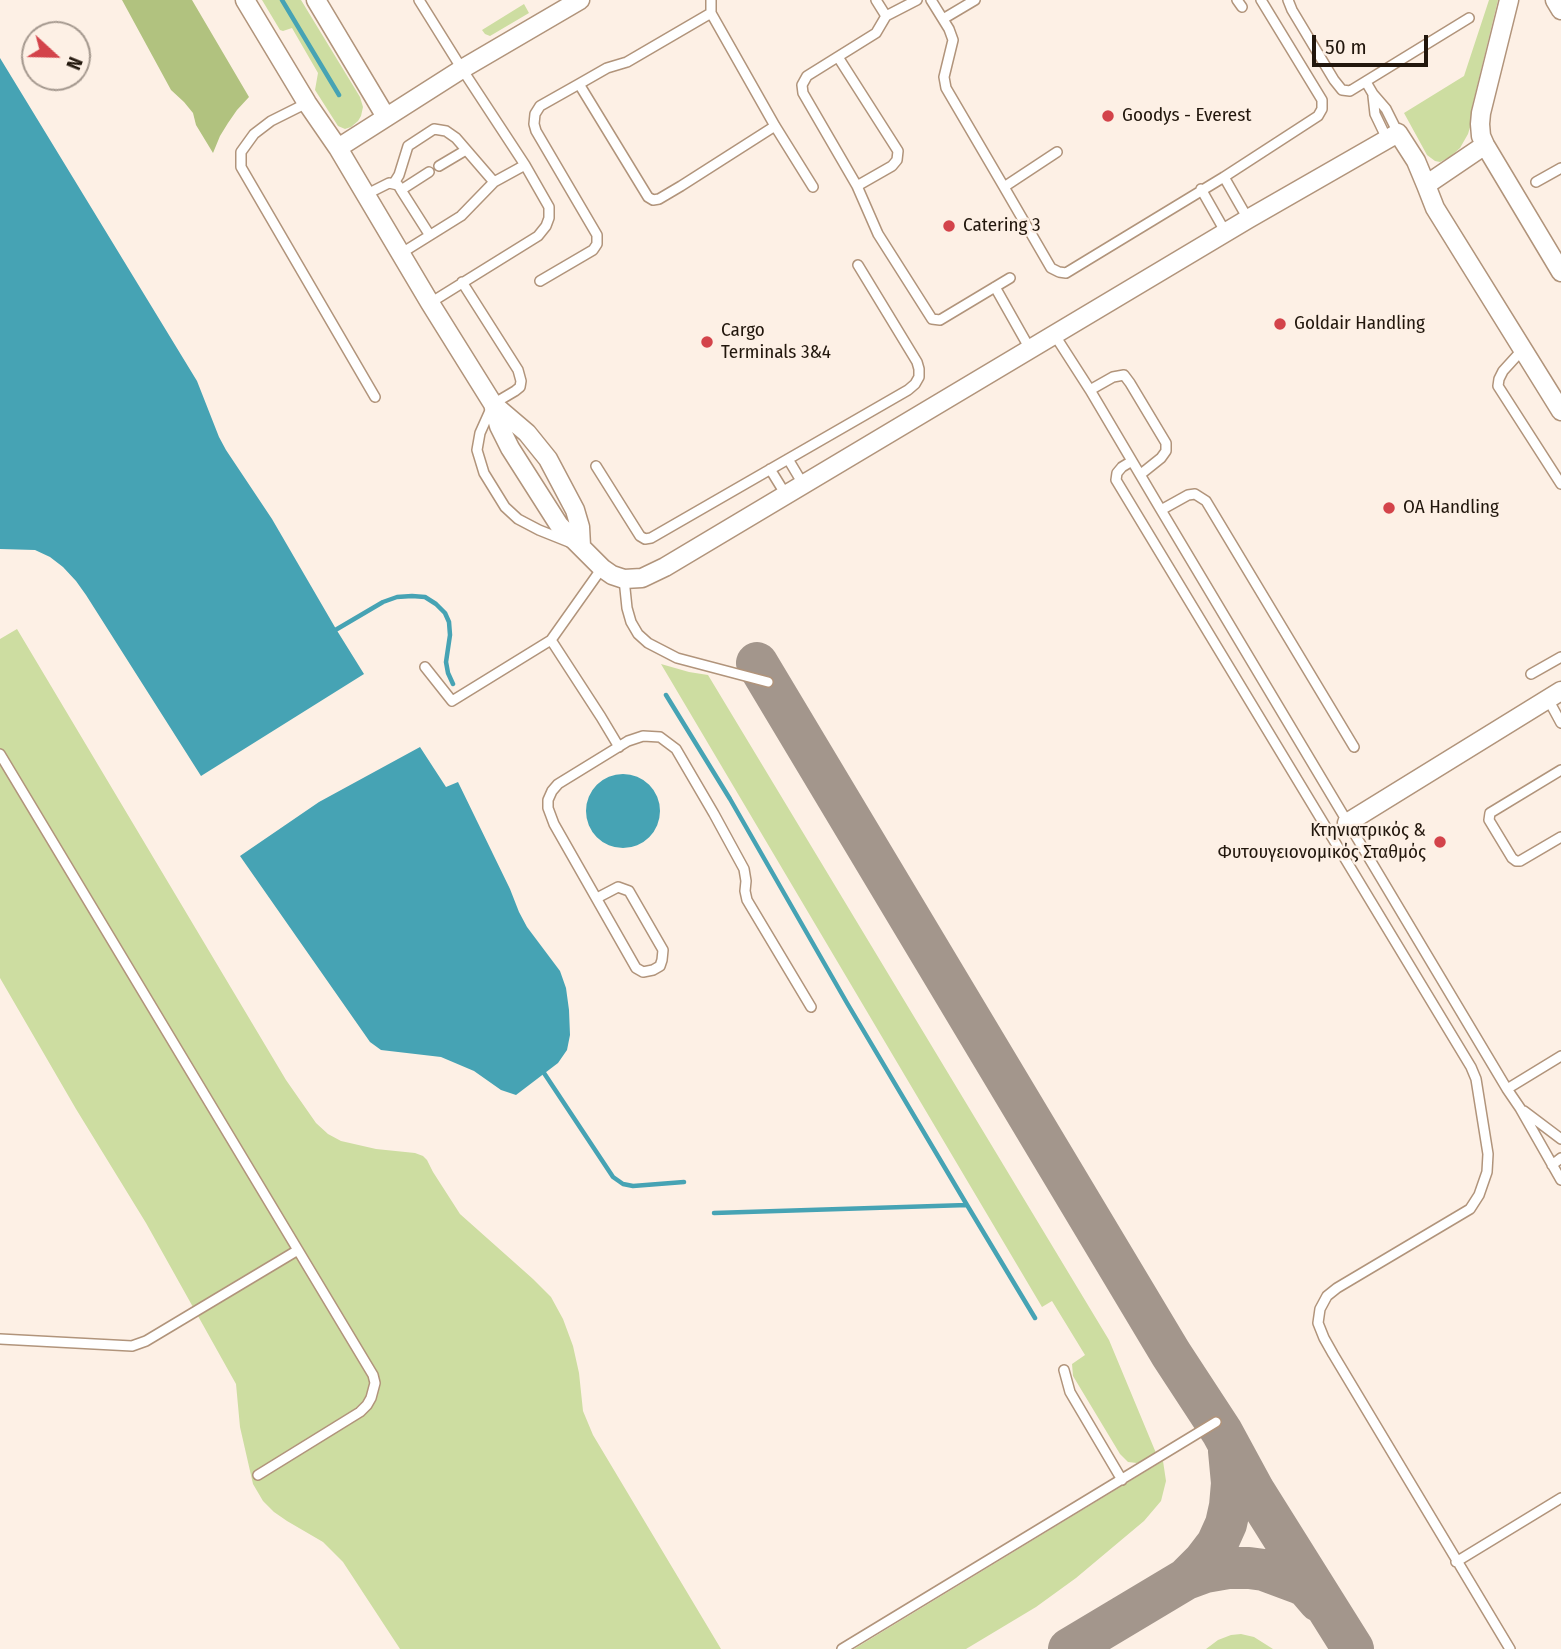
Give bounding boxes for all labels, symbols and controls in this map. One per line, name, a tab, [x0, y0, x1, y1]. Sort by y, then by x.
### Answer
north arrow	[21, 21, 91, 91]
scale bar	[1316, 21, 1432, 65]
text: 50 m	[1325, 34, 1367, 60]
text: N	[61, 54, 87, 73]
place label: Goodys - Everest	[1122, 105, 1252, 127]
marker: Goodys - Everest	[1100, 108, 1116, 124]
place label: Catering 3	[963, 215, 1040, 237]
marker: Catering 3	[941, 218, 957, 234]
place label: Goldair Handling	[1294, 313, 1425, 335]
marker: Goldair Handling	[1272, 316, 1288, 332]
place label: Cargo Terminals 3&4	[721, 320, 831, 364]
marker: Cargo Terminals 3&4	[699, 334, 715, 350]
place label: OA Handling	[1403, 497, 1499, 519]
marker: OA Handling	[1381, 500, 1397, 516]
place label: Κτηνιατρικός & Φυτουγειονομικός Σταθμός	[1218, 820, 1426, 864]
marker: Κτηνιατρικός & Φυτουγειονομικός Σταθμός	[1432, 834, 1448, 850]

